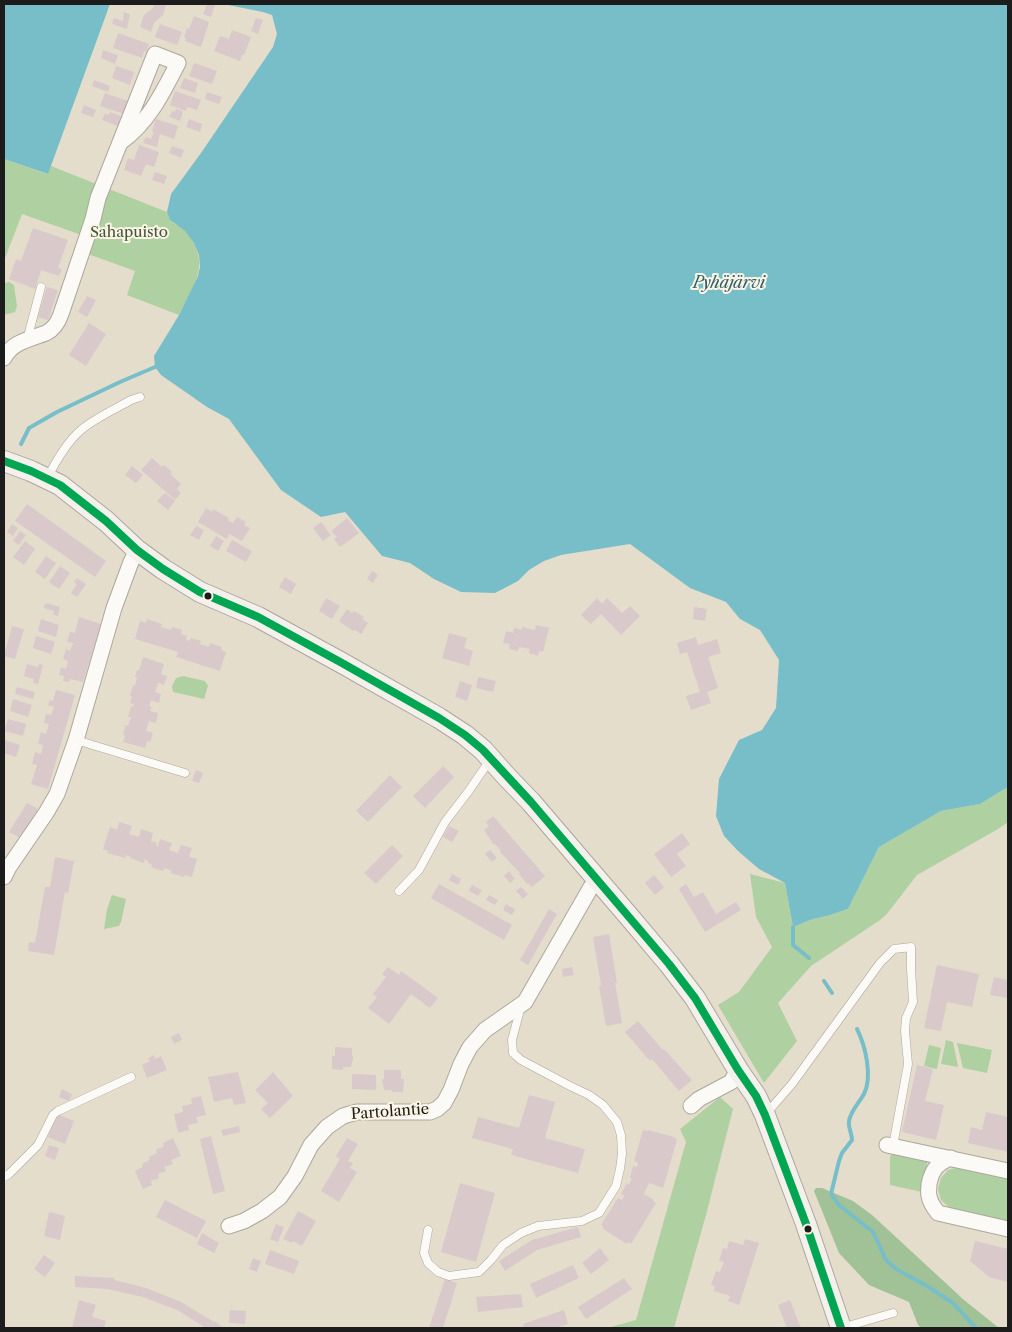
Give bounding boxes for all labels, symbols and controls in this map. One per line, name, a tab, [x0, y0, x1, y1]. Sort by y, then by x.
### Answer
park label: Sahapuisto	[90, 224, 168, 242]
water label: Pyhäjärvi	[693, 273, 765, 293]
unlabelled marker	[203, 591, 213, 601]
street label: Partolantie	[350, 1100, 430, 1124]
unlabelled marker	[803, 1224, 813, 1234]

